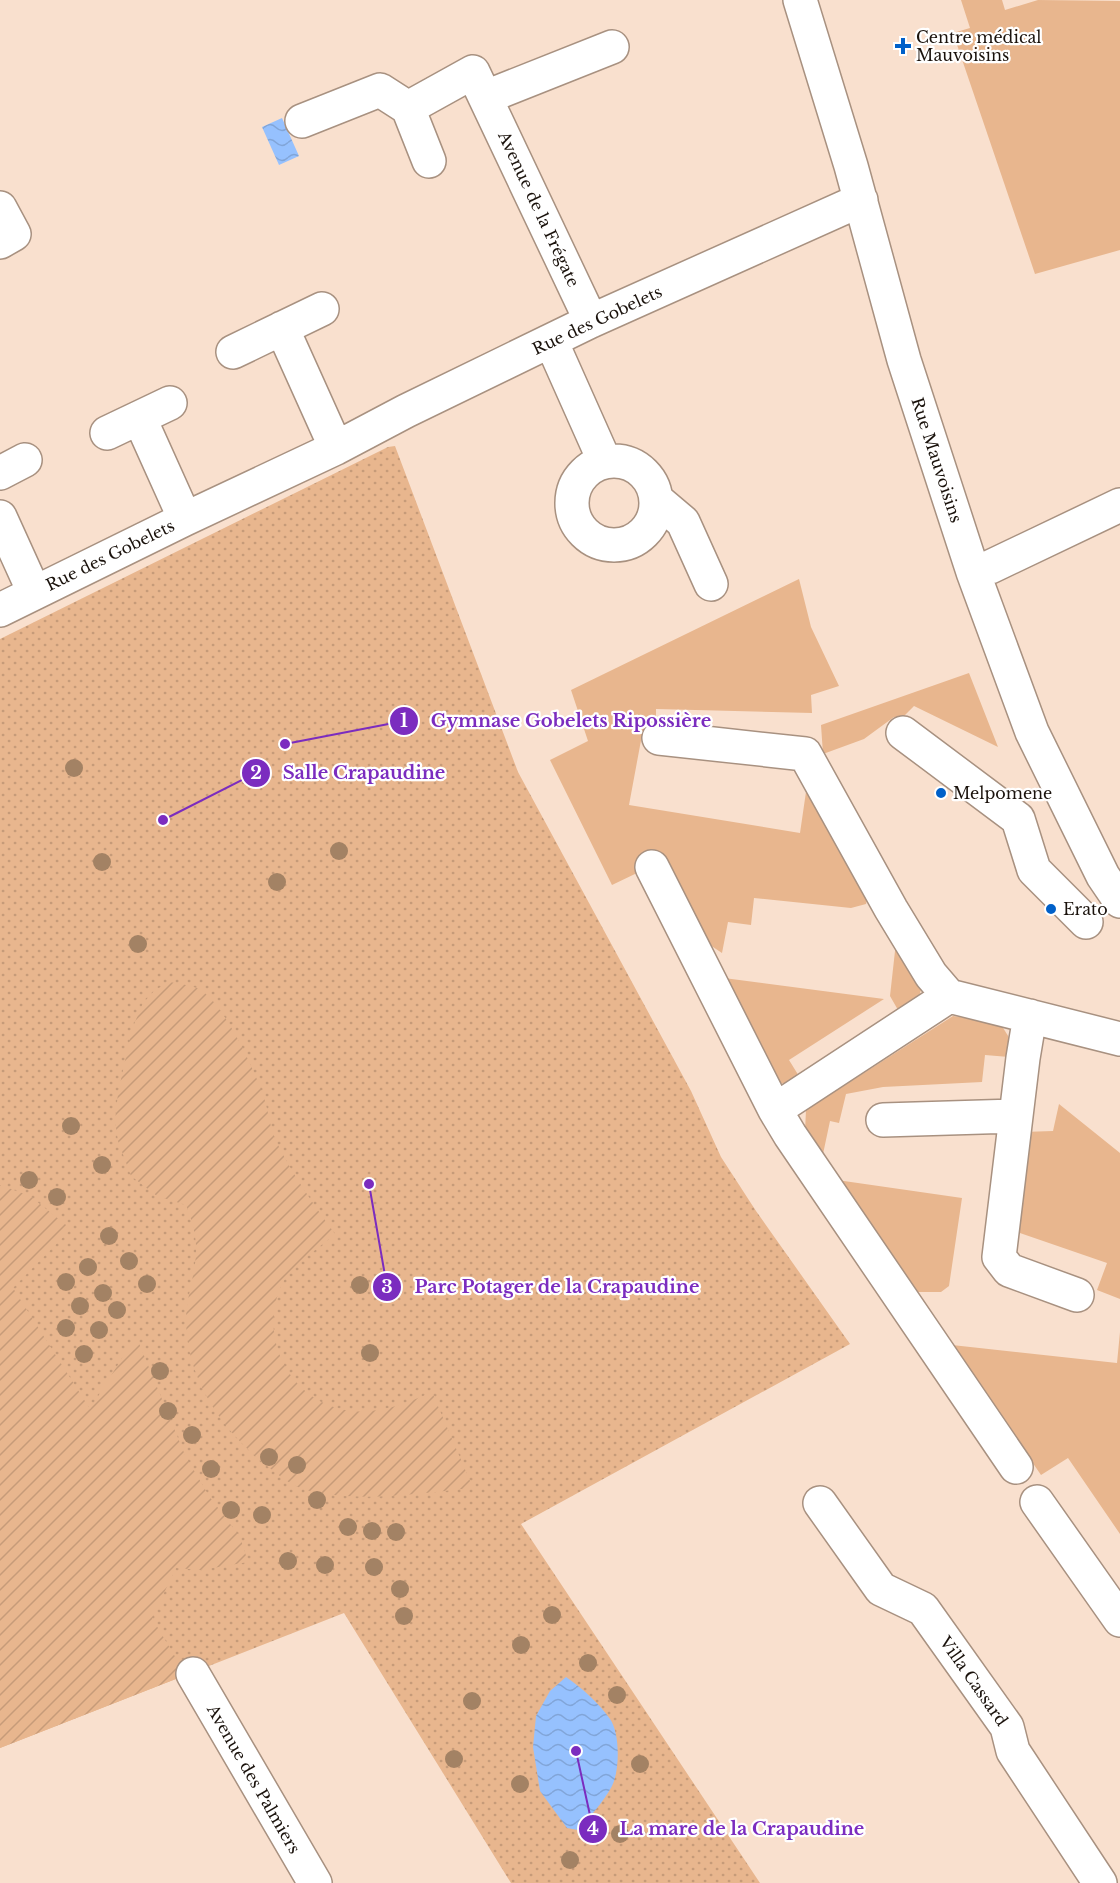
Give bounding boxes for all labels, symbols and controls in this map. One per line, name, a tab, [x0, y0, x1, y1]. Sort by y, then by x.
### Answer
place label: Centre médical Mauvoisins	[916, 27, 1042, 65]
marker: Centre médical Mauvoisins	[894, 37, 912, 55]
street label: Avenue de la Frégate	[494, 127, 584, 290]
street label: Rue des Gobelets	[529, 281, 665, 359]
street label: Rue Mauvoisins	[907, 395, 967, 525]
street label: Rue des Gobelets	[42, 515, 178, 595]
callout: Gymnase Gobelets Ripossière	[389, 703, 723, 739]
text: 1	[400, 710, 408, 732]
text: Gymnase Gobelets Ripossière	[431, 710, 711, 732]
callout: Salle Crapaudine	[241, 755, 458, 791]
text: 2	[250, 762, 262, 784]
text: Salle Crapaudine	[283, 762, 445, 784]
place label: Melpomene	[953, 783, 1052, 803]
marker: Melpomene	[934, 786, 948, 800]
place label: Erato	[1063, 899, 1108, 919]
marker: Erato	[1044, 902, 1058, 916]
callout: Parc Potager de la Crapaudine	[372, 1269, 712, 1305]
text: 3	[381, 1276, 393, 1298]
text: Parc Potager de la Crapaudine	[415, 1276, 699, 1298]
street label: Villa Cassard	[935, 1631, 1012, 1730]
street label: Avenue des Palmiers	[203, 1700, 305, 1857]
callout: La mare de la Crapaudine	[578, 1811, 876, 1847]
text: 4	[587, 1818, 599, 1840]
text: La mare de la Crapaudine	[620, 1818, 864, 1840]

